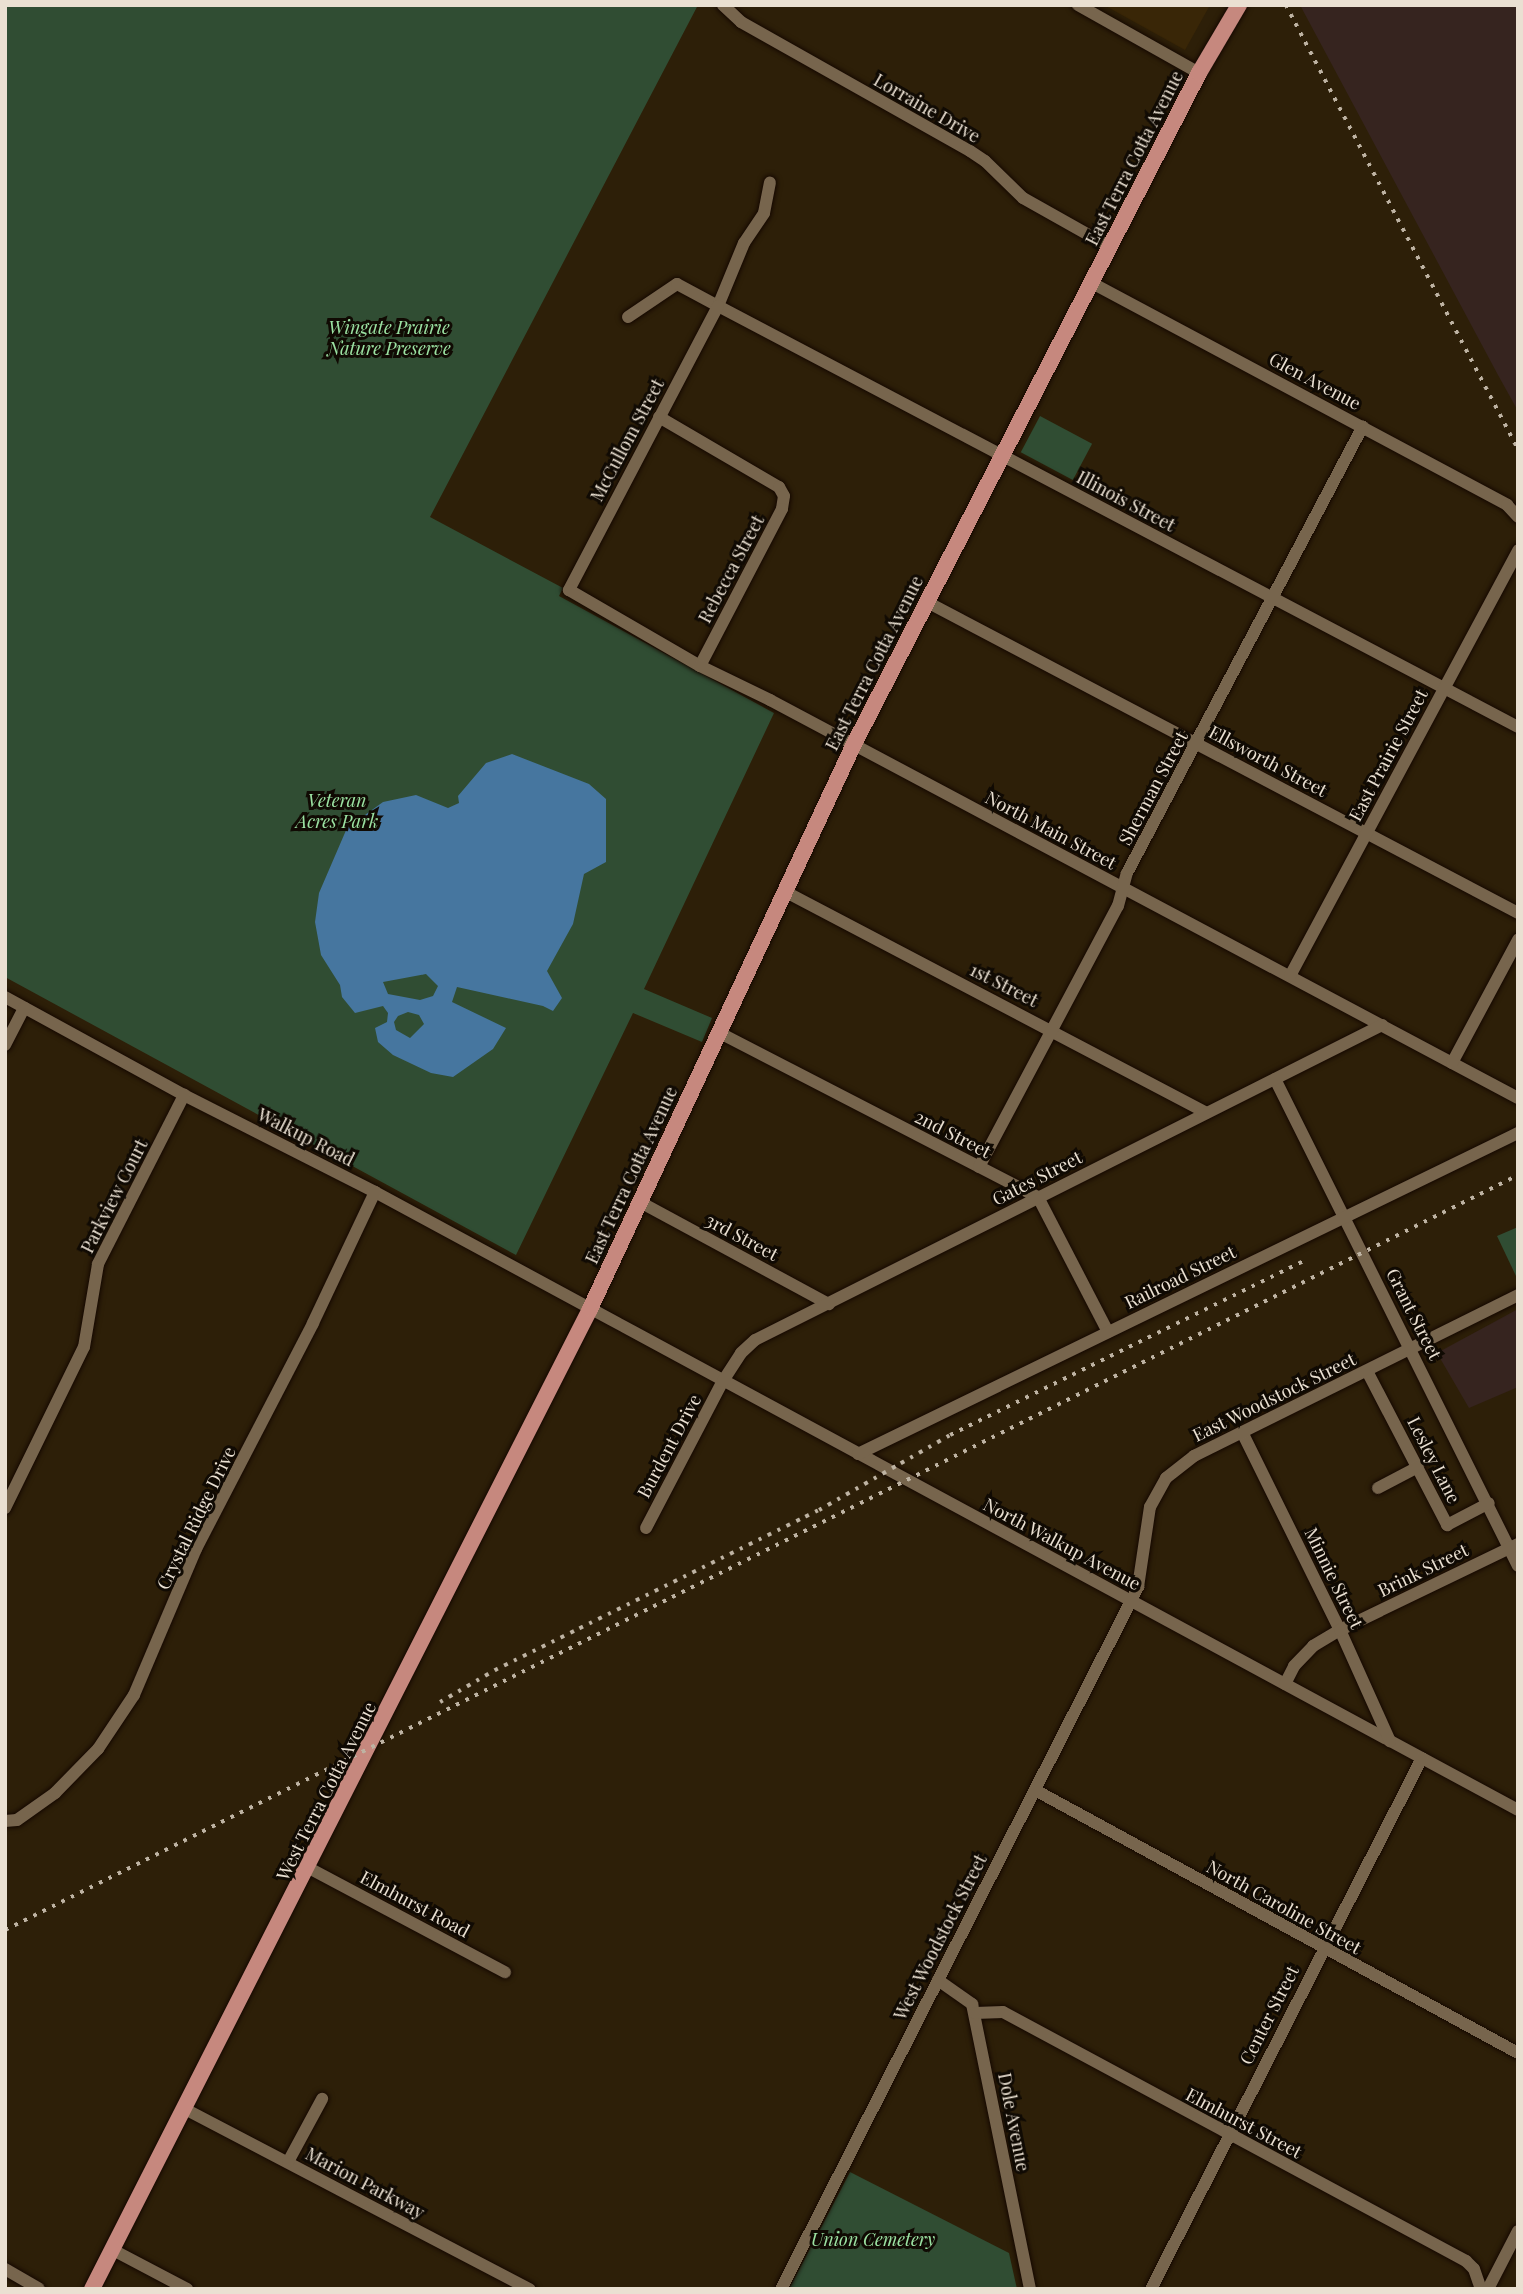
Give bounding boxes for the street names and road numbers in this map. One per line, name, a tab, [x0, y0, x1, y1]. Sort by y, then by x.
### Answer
street label: East Terra Cotta Avenue	[1080, 66, 1188, 250]
street label: Lorraine Drive	[870, 69, 984, 147]
street label: Glen Avenue	[1265, 348, 1365, 414]
street label: McCullom Street	[586, 375, 668, 505]
street label: Illinois Street	[1073, 466, 1179, 536]
street label: Rebecca Street	[693, 511, 769, 627]
street label: East Terra Cotta Avenue	[820, 571, 928, 755]
street label: East Prairie Street	[1344, 685, 1432, 825]
street label: Ellsworth Street	[1205, 721, 1331, 801]
street label: Sherman Street	[1114, 727, 1192, 849]
street label: North Main Street	[982, 786, 1120, 874]
street label: 1st Street	[966, 959, 1042, 1011]
street label: East Terra Cotta Avenue	[580, 1082, 682, 1268]
street label: Walkup Road	[254, 1103, 358, 1171]
street label: 2nd Street	[911, 1106, 995, 1162]
street label: Parkview Court	[76, 1135, 152, 1257]
street label: Gates Street	[988, 1146, 1086, 1210]
street label: 3rd Street	[702, 1209, 782, 1265]
street label: Railroad Street	[1121, 1241, 1239, 1313]
street label: Grant Street	[1382, 1265, 1446, 1363]
street label: East Woodstock Street	[1188, 1348, 1360, 1446]
street label: Burdent Drive	[633, 1390, 705, 1502]
street label: Lesley Lane	[1403, 1413, 1465, 1507]
street label: Crystal Ridge Drive	[152, 1443, 240, 1593]
street label: North Walkup Avenue	[979, 1493, 1145, 1595]
street label: Minnie Street	[1300, 1524, 1368, 1632]
street label: Brink Street	[1374, 1539, 1472, 1601]
street label: West Terra Cotta Avenue	[271, 1697, 381, 1885]
street label: West Woodstock Street	[889, 1850, 991, 2024]
street label: North Caroline Street	[1203, 1856, 1365, 1958]
street label: Elmhurst Road	[357, 1866, 473, 1942]
street label: Center Street	[1235, 1962, 1303, 2068]
street label: Dole Avenue	[994, 2071, 1034, 2173]
street label: Elmhurst Street	[1182, 2083, 1306, 2163]
street label: Marion Parkway	[302, 2143, 428, 2223]

